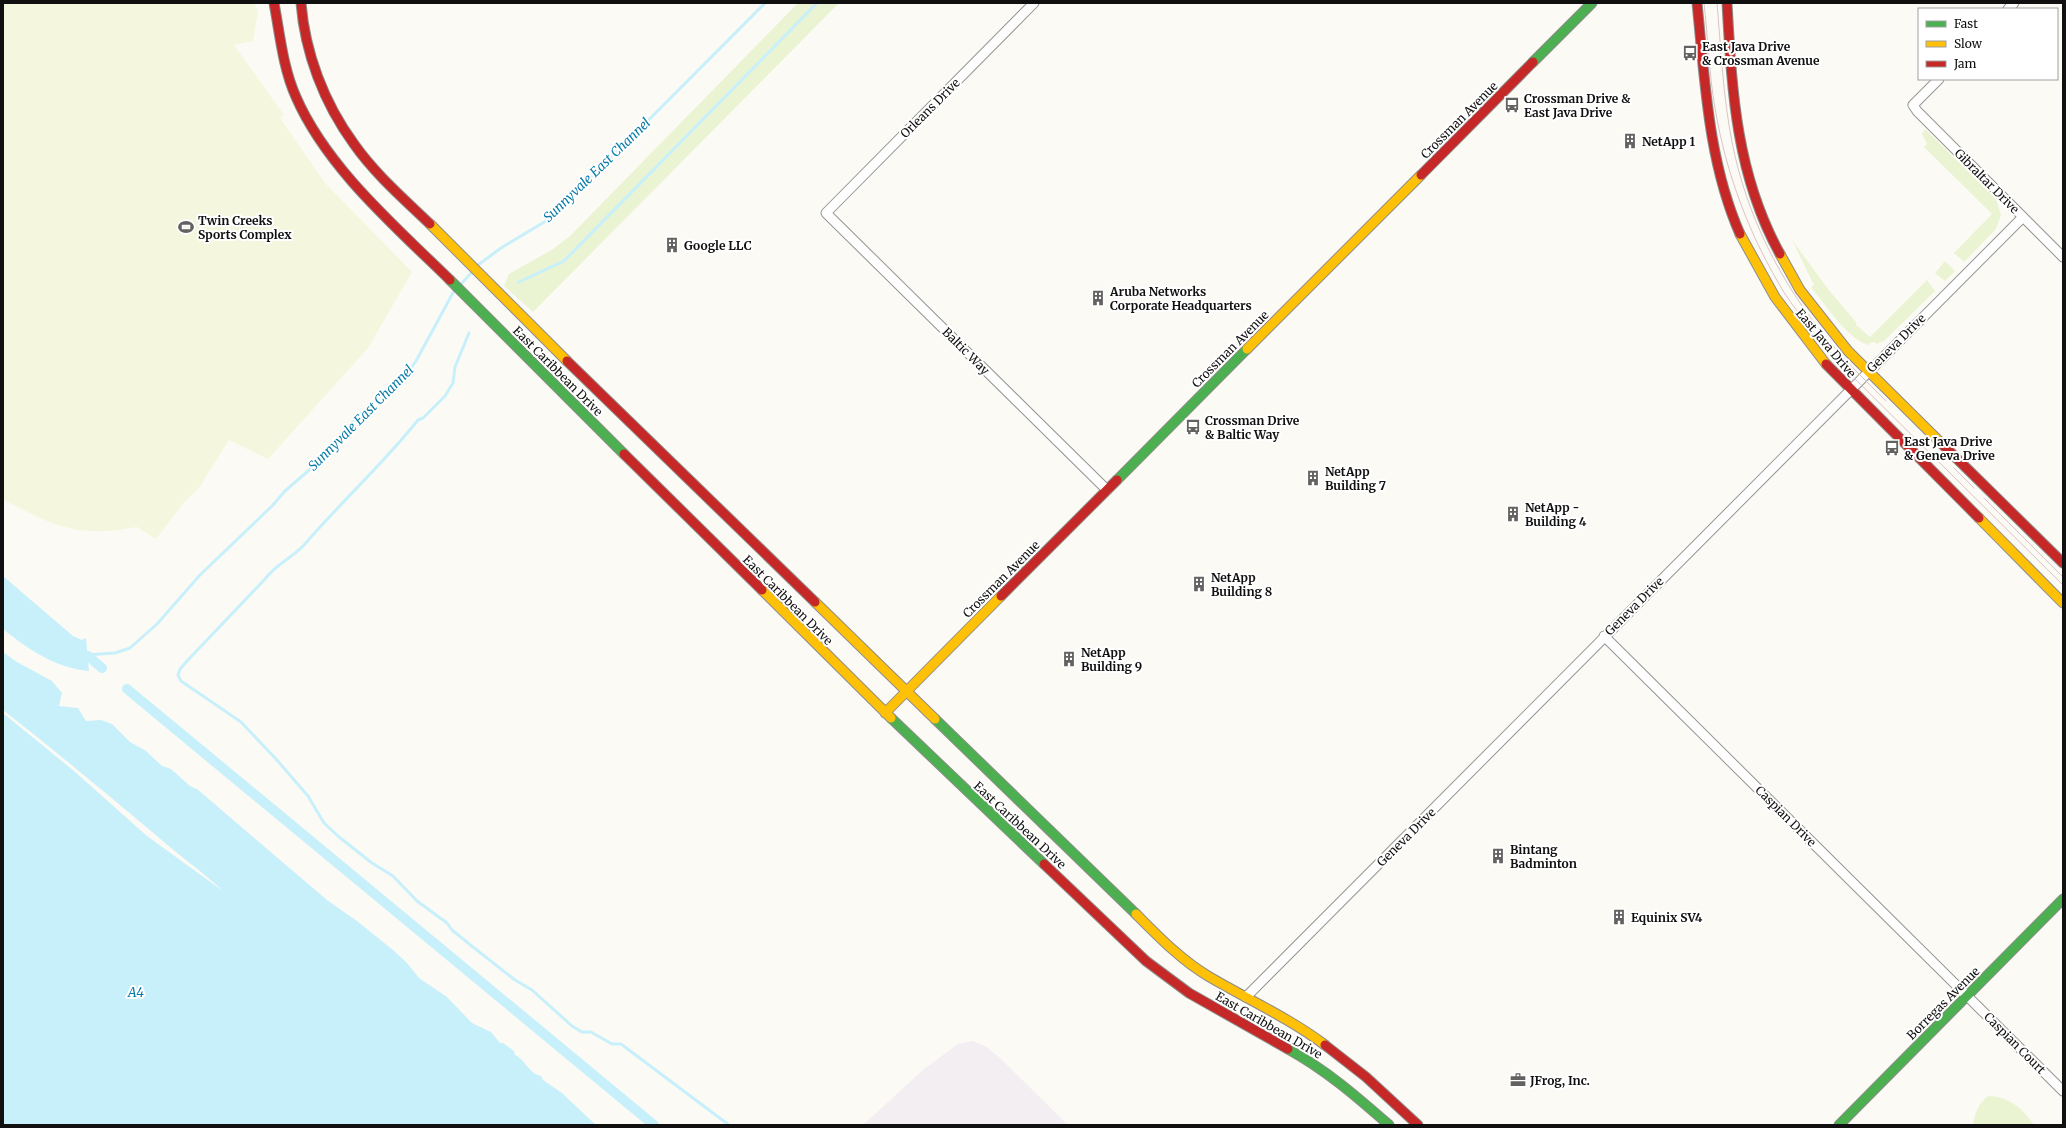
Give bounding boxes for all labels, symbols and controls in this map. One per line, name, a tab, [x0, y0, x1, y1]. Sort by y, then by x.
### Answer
legend	[1918, 8, 2058, 80]
text: Fast	[1954, 16, 1978, 31]
text: Slow	[1954, 36, 1983, 51]
place label: East Java Drive & Crossman Avenue	[1702, 39, 1820, 68]
bus stop icon: East Java Drive & Crossman Avenue	[1681, 44, 1699, 62]
text: Jam	[1953, 56, 1977, 71]
street label: Orleans Drive	[897, 75, 963, 141]
street label: Crossman Avenue	[1417, 78, 1501, 162]
place label: Crossman Drive & East Java Drive	[1524, 91, 1630, 120]
bus stop icon: Crossman Drive & East Java Drive	[1503, 96, 1521, 114]
water label: Sunnyvale East Channel	[540, 114, 654, 226]
building icon: NetApp 1	[1621, 132, 1639, 150]
place label: NetApp 1	[1642, 134, 1695, 149]
street label: Gibraltar Drive	[1952, 146, 2022, 216]
place label: Twin Creeks Sports Complex	[198, 213, 292, 242]
sports icon: Twin Creeks Sports Complex	[177, 218, 195, 236]
building icon: Google LLC	[663, 236, 681, 254]
place label: Google LLC	[684, 238, 752, 253]
place label: Aruba Networks Corporate Headquarters	[1109, 284, 1252, 313]
building icon: Aruba Networks Corporate Headquarters	[1089, 289, 1107, 307]
street label: East Java Drive	[1793, 305, 1859, 381]
street label: Crossman Avenue	[1188, 307, 1272, 391]
street label: Geneva Drive	[1864, 311, 1928, 375]
street label: East Caribbean Drive	[510, 323, 606, 419]
street label: Baltic Way	[939, 324, 993, 378]
water label: Sunnyvale East Channel	[305, 361, 418, 474]
place label: Crossman Drive & Baltic Way	[1205, 413, 1300, 442]
bus stop icon: Crossman Drive & Baltic Way	[1184, 418, 1202, 436]
place label: East Java Drive & Geneva Drive	[1904, 434, 1995, 463]
bus stop icon: East Java Drive & Geneva Drive	[1883, 439, 1901, 457]
place label: NetApp Building 7	[1325, 464, 1386, 493]
building icon: NetApp Building 7	[1304, 469, 1322, 487]
place label: NetApp - Building 4	[1525, 500, 1587, 529]
building icon: NetApp - Building 4	[1504, 505, 1522, 523]
street label: Crossman Avenue	[959, 537, 1043, 621]
street label: East Caribbean Drive	[740, 552, 836, 648]
place label: NetApp Building 8	[1211, 570, 1272, 599]
street label: Geneva Drive	[1602, 574, 1666, 638]
building icon: NetApp Building 8	[1190, 575, 1208, 593]
place label: NetApp Building 9	[1081, 645, 1142, 674]
building icon: NetApp Building 9	[1060, 650, 1078, 668]
street label: East Caribbean Drive	[971, 778, 1069, 872]
street label: Caspian Drive	[1752, 782, 1820, 850]
street label: Geneva Drive	[1374, 805, 1438, 869]
place label: Bintang Badminton	[1510, 842, 1577, 871]
building icon: Bintang Badminton	[1489, 847, 1507, 865]
building icon: Equinix SV4	[1610, 908, 1628, 926]
place label: Equinix SV4	[1631, 910, 1703, 925]
street label: Borregas Avenue	[1904, 964, 1982, 1042]
water label: A4	[127, 984, 144, 1001]
street label: East Caribbean Drive	[1213, 988, 1325, 1062]
street label: Caspian Court	[1981, 1009, 2049, 1077]
office icon: JFrog, Inc.	[1509, 1071, 1527, 1089]
place label: JFrog, Inc.	[1529, 1073, 1590, 1088]

